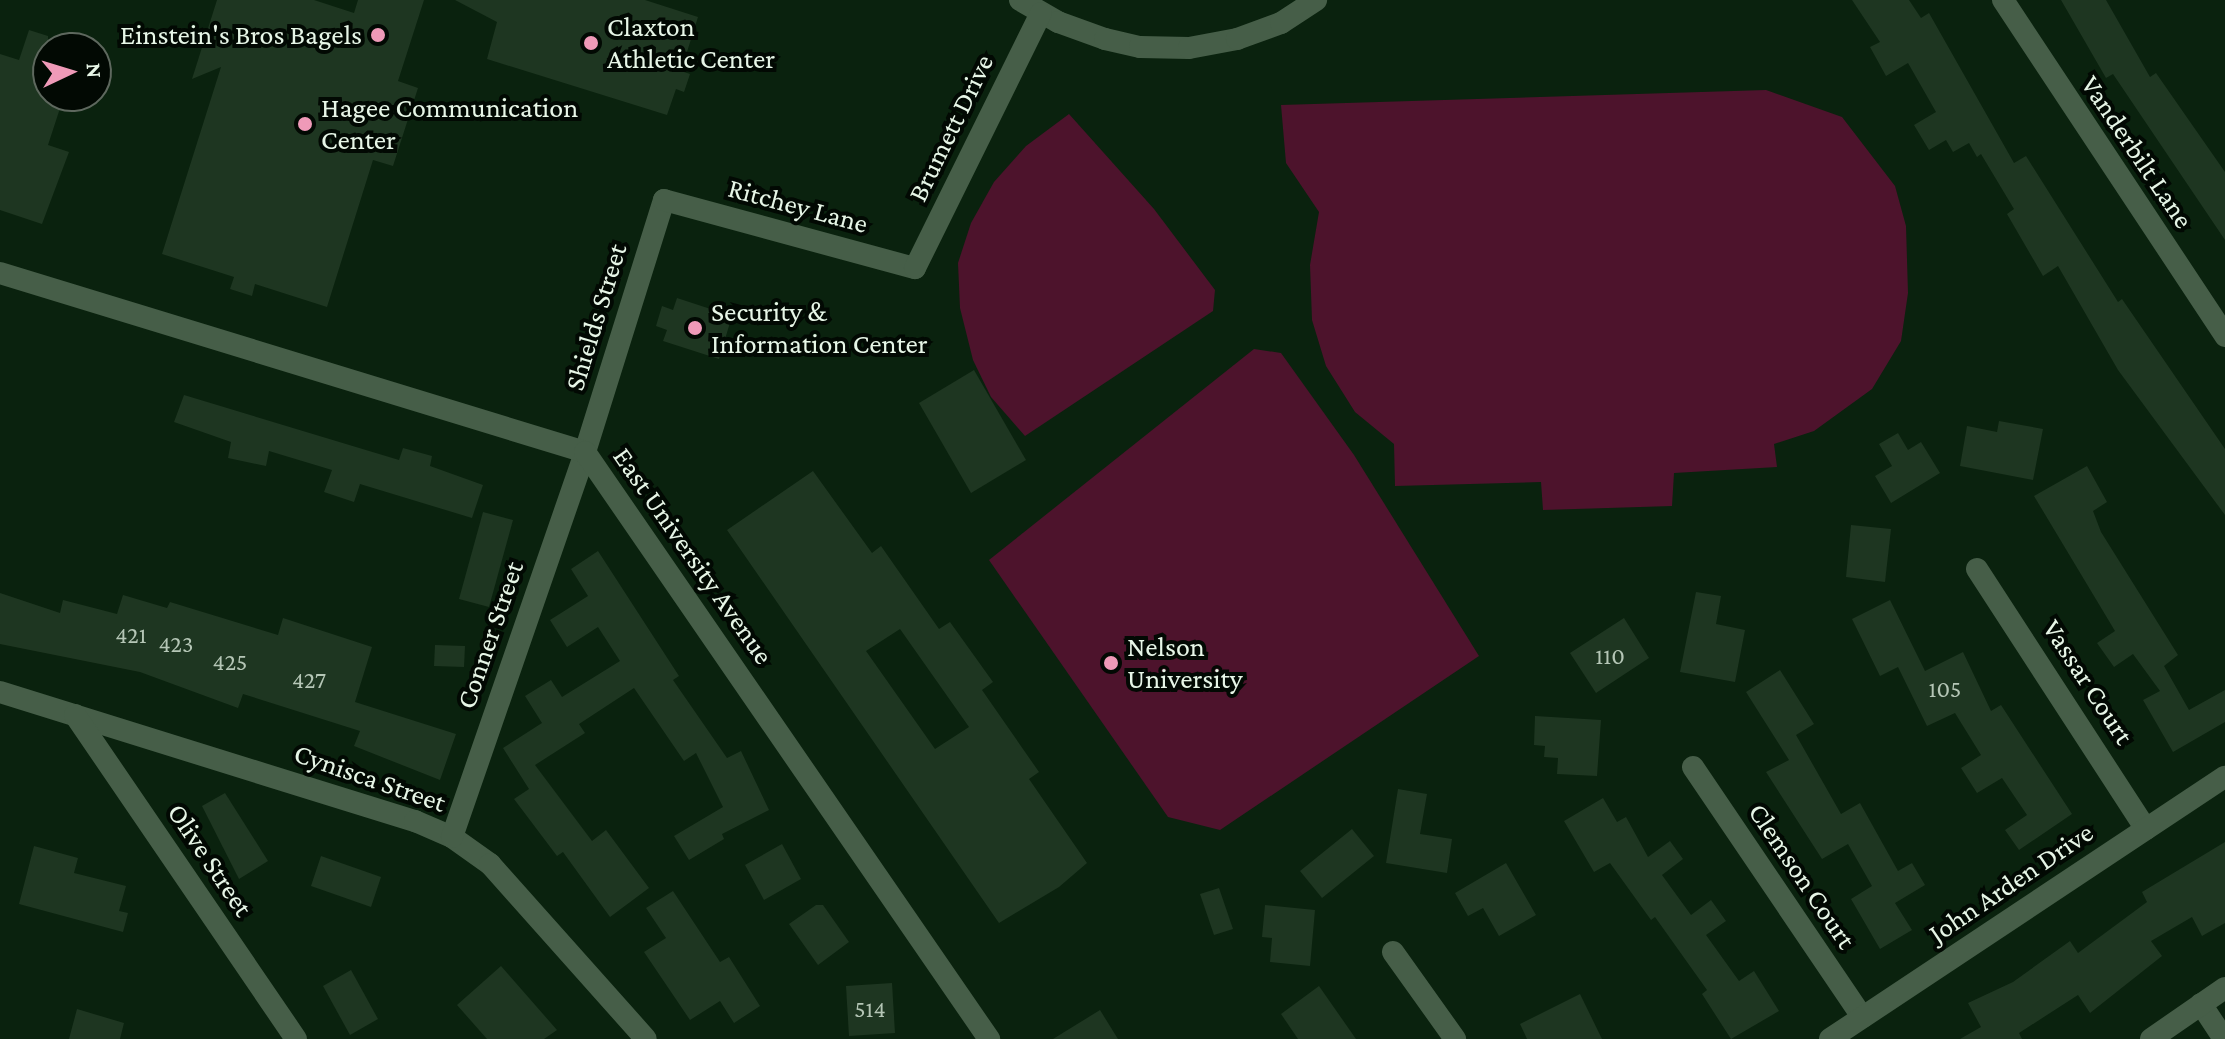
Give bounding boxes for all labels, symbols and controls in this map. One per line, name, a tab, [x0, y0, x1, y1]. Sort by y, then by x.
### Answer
place label: Claxton Athletic Center	[607, 10, 775, 76]
place label: Einstein's Bros Bagels	[120, 18, 362, 52]
marker: Einstein's Bros Bagels	[369, 26, 387, 44]
north arrow	[32, 32, 112, 112]
marker: Claxton Athletic Center	[582, 34, 600, 52]
street label: Brumett Drive	[901, 49, 1001, 207]
text: N	[81, 62, 107, 79]
street label: Vanderbilt Lane	[2073, 69, 2201, 235]
place label: Hagee Communication Center	[321, 91, 578, 157]
marker: Hagee Communication Center	[296, 115, 314, 133]
street label: Ritchey Lane	[725, 171, 871, 241]
street label: Shields Street	[558, 240, 634, 394]
place label: Security & Information Center	[711, 295, 928, 361]
marker: Security & Information Center	[686, 319, 704, 337]
street label: East University Avenue	[606, 441, 780, 671]
street label: Conner Street	[449, 557, 531, 713]
street label: Vassar Court	[2035, 613, 2141, 751]
house number: 421	[115, 621, 147, 649]
house number: 423	[159, 630, 193, 658]
place label: Nelson University	[1127, 630, 1243, 696]
house number: 110	[1595, 642, 1625, 670]
house number: 425	[213, 648, 247, 676]
marker: Nelson University	[1102, 654, 1120, 672]
house number: 427	[292, 666, 326, 694]
house number: 105	[1929, 675, 1961, 703]
street label: Cynisca Street	[290, 736, 450, 820]
street label: Olive Street	[160, 797, 260, 923]
street label: Clemson Court	[1741, 797, 1863, 955]
street label: John Arden Drive	[1922, 816, 2100, 950]
house number: 514	[854, 995, 886, 1023]

